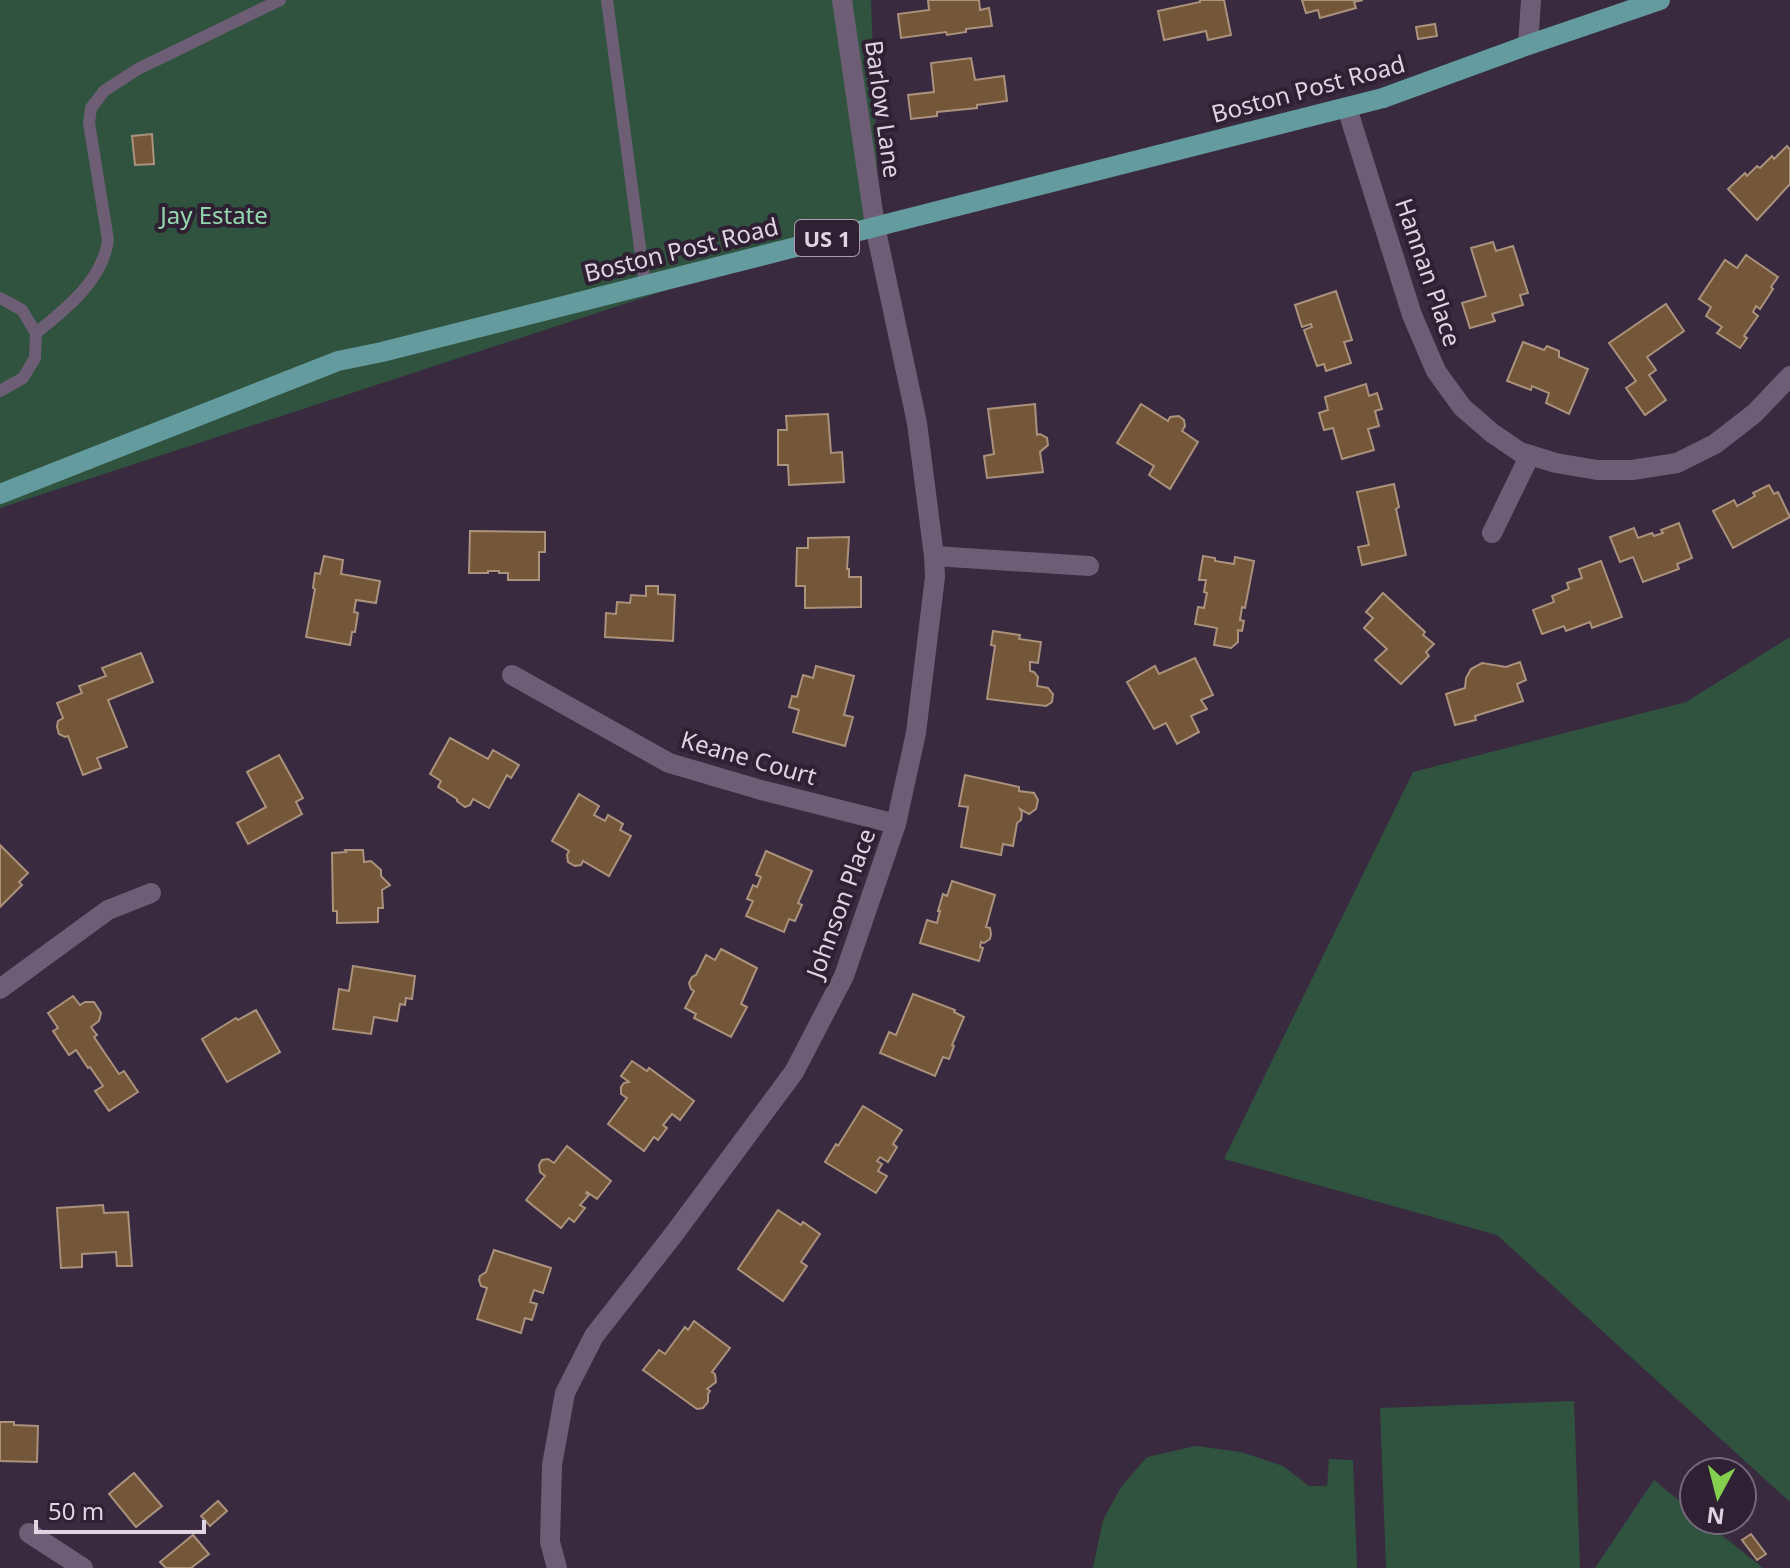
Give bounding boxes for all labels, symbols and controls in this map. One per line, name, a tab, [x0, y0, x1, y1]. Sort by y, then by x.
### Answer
street label: Barlow Lane	[858, 38, 910, 180]
street label: Boston Post Road	[1208, 46, 1408, 130]
street label: Hannan Place	[1388, 193, 1470, 351]
park label: Jay Estate	[158, 198, 268, 231]
street label: Boston Post Road	[580, 209, 782, 289]
road number: US 1	[795, 220, 859, 256]
street label: Keane Court	[677, 722, 821, 792]
street label: Johnson Place	[797, 824, 882, 984]
north arrow	[1678, 1456, 1758, 1536]
scale bar	[36, 1484, 204, 1534]
text: 50 m	[48, 1494, 104, 1527]
text: N	[1705, 1501, 1726, 1533]

